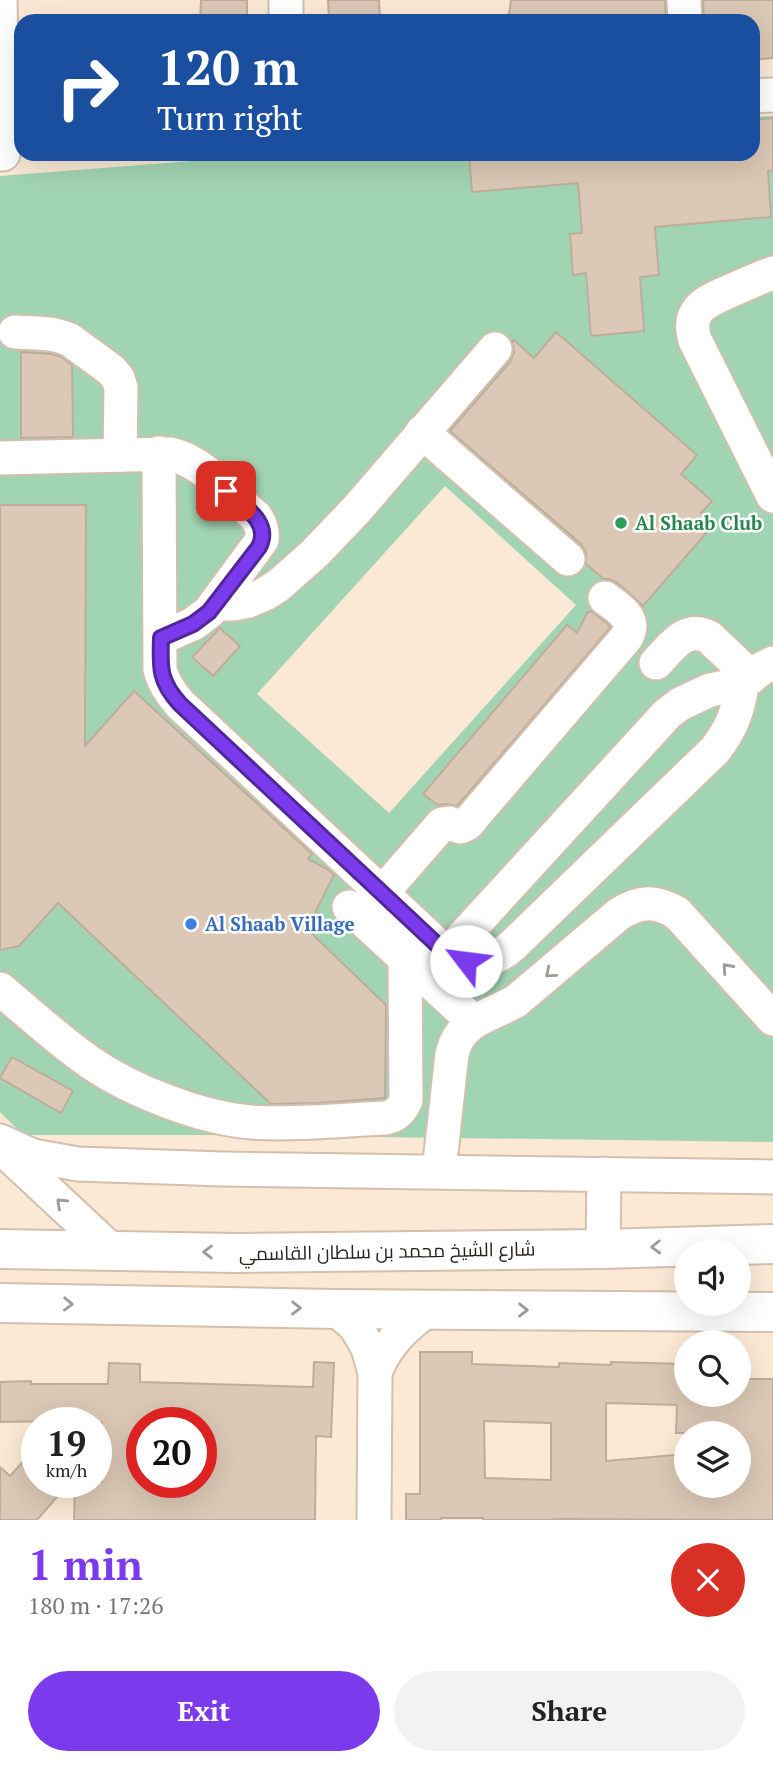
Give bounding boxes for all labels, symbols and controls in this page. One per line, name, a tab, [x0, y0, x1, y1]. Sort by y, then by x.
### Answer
text: 120 m	[157, 34, 299, 99]
icon: right	[42, 42, 133, 133]
text: Turn right	[157, 97, 303, 139]
pin	[196, 461, 256, 521]
icon: arrive	[207, 472, 245, 510]
place label: Al Shaab Club	[635, 510, 762, 535]
marker: Al Shaab Club	[613, 515, 629, 531]
place label: Al Shaab Village	[205, 911, 355, 936]
marker: Al Shaab Village	[183, 916, 199, 932]
position arrow	[429, 924, 503, 998]
one-way arrow	[723, 963, 735, 976]
one-way arrow	[546, 965, 559, 977]
one-way arrow	[56, 1198, 69, 1211]
street label: شارع الشيخ محمد بن سلطان القاسمي	[239, 1235, 536, 1269]
one-way arrow	[650, 1239, 661, 1255]
map controls	[674, 1239, 751, 1498]
button: sound	[674, 1239, 751, 1316]
one-way arrow	[202, 1244, 213, 1260]
one-way arrow	[63, 1297, 74, 1312]
one-way arrow	[291, 1300, 301, 1316]
one-way arrow	[518, 1302, 529, 1318]
button: search	[674, 1330, 751, 1407]
speed limit sign: 20	[126, 1407, 217, 1498]
text: 19	[47, 1420, 86, 1466]
button: layers	[674, 1421, 751, 1498]
text: km/h	[46, 1458, 87, 1482]
text: 1 min	[28, 1536, 143, 1592]
button: close	[671, 1543, 745, 1617]
text: 180 m · 17:26	[28, 1590, 163, 1621]
button: Exit	[28, 1671, 380, 1751]
button: Share	[394, 1671, 745, 1751]

